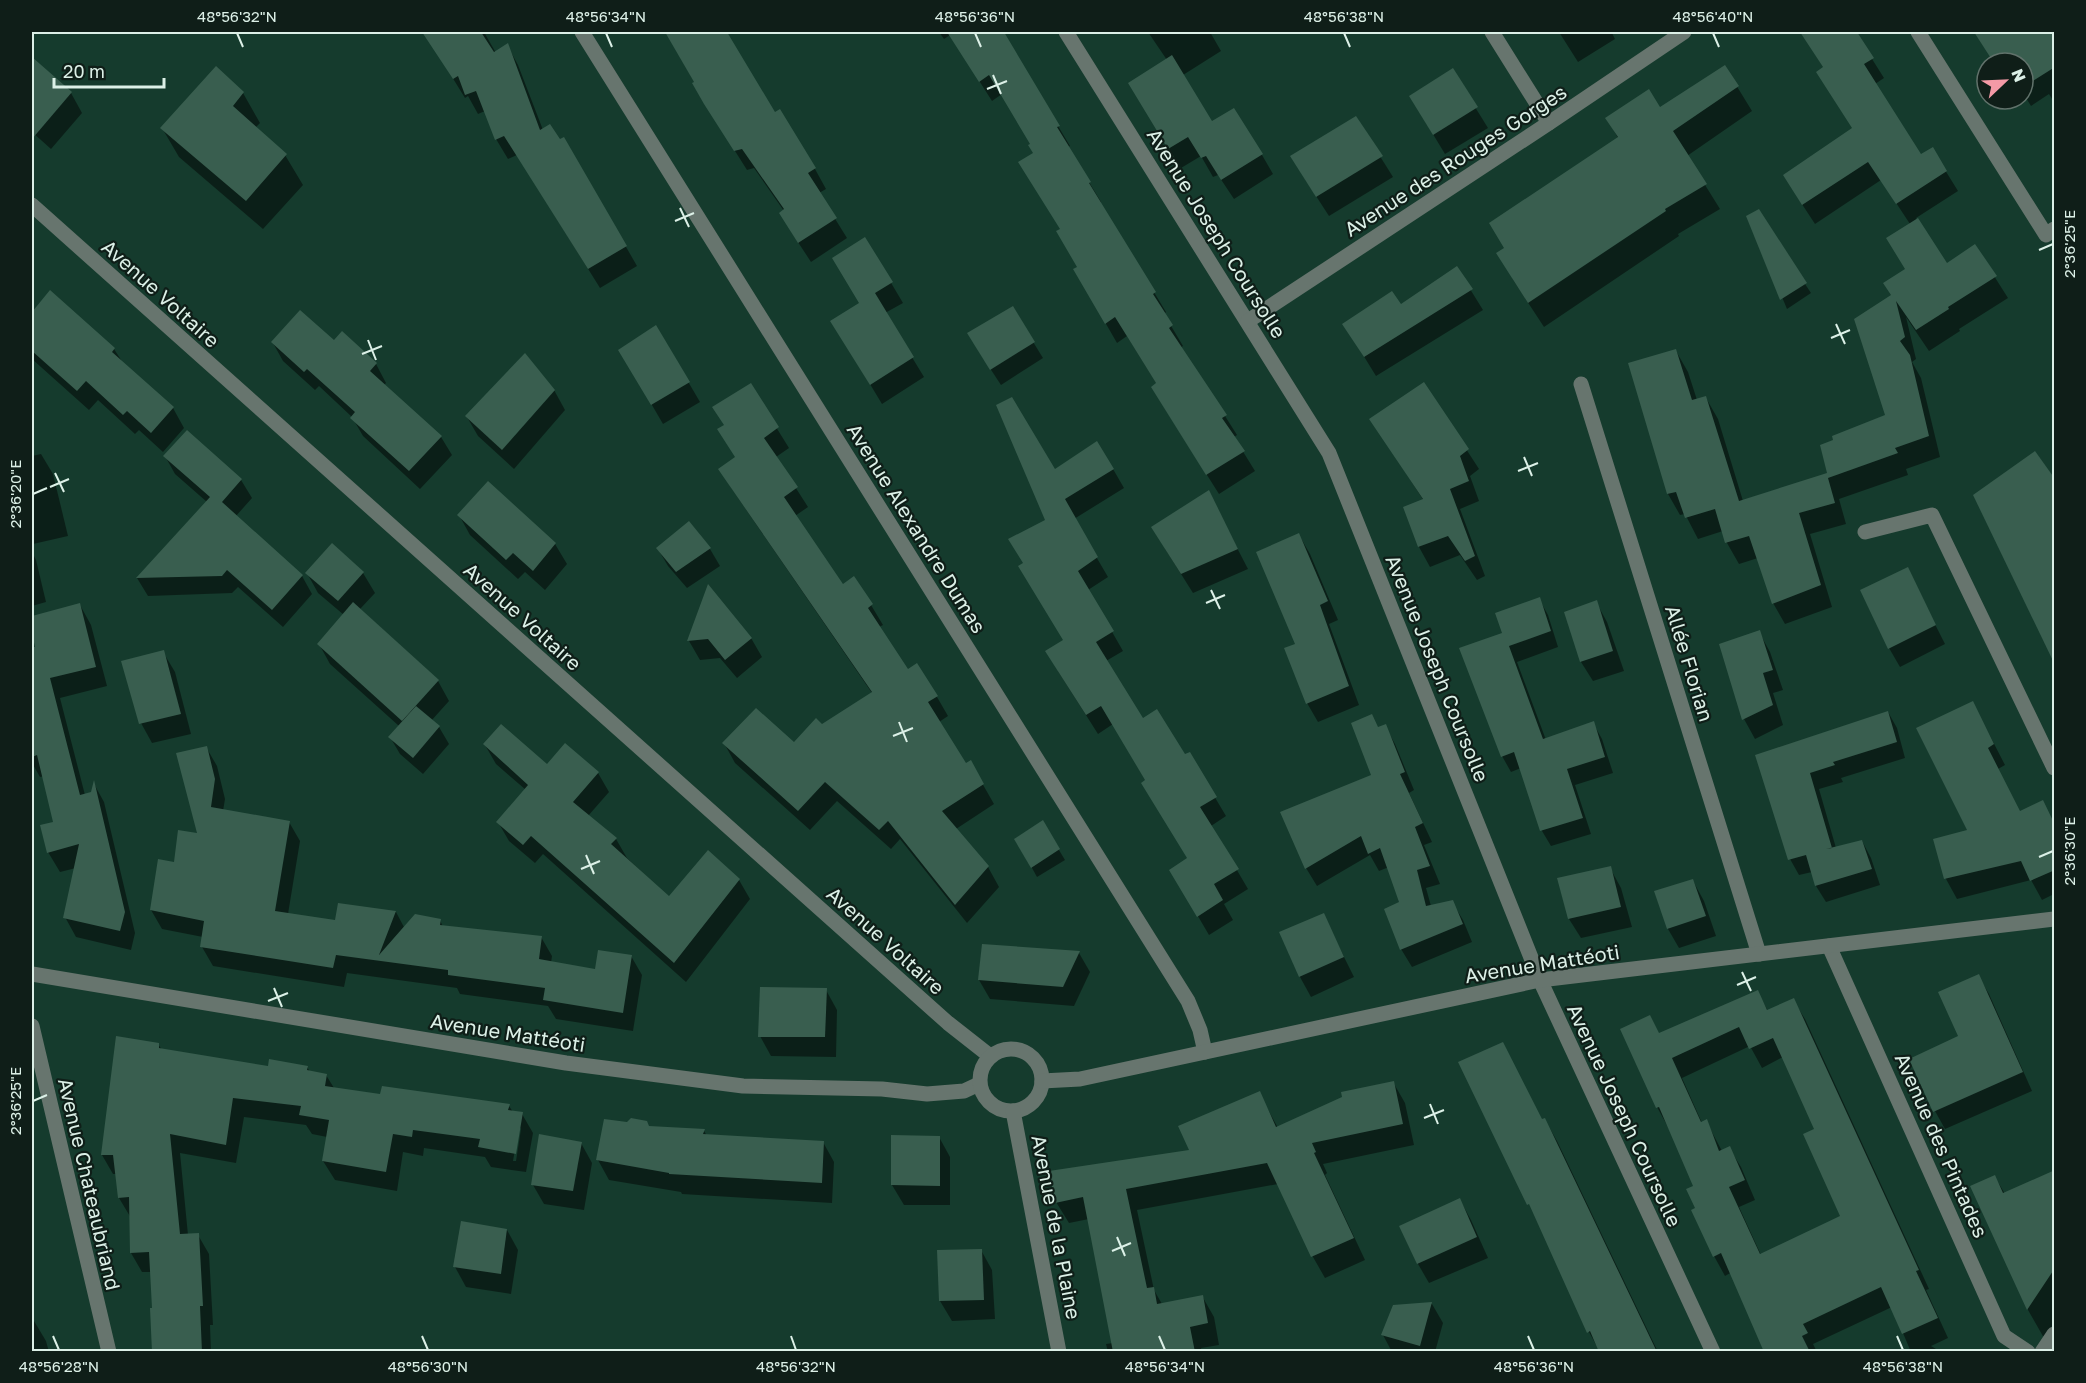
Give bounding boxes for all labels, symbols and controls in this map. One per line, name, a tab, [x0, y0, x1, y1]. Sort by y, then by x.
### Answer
text: 48°56'32"N	[197, 7, 277, 25]
text: 48°56'34"N	[566, 7, 646, 25]
text: 48°56'36"N	[935, 7, 1015, 25]
text: 48°56'38"N	[1304, 7, 1384, 25]
text: 48°56'40"N	[1673, 7, 1753, 25]
scale bar	[54, 51, 164, 89]
north arrow	[1975, 51, 2035, 111]
text: 20 m	[63, 60, 105, 82]
text: N	[2007, 66, 2030, 85]
street label: Avenue des Rouges Gorges	[1339, 79, 1571, 241]
street label: Avenue Joseph Coursolle	[1142, 124, 1292, 342]
text: 2°36'25"E	[2060, 210, 2078, 278]
street label: Avenue Voltaire	[97, 234, 225, 352]
street label: Avenue Alexandre Dumas	[843, 419, 991, 637]
text: 2°36'20"E	[6, 460, 24, 528]
street label: Avenue Joseph Coursolle	[1381, 551, 1495, 785]
street label: Avenue Voltaire	[459, 557, 587, 675]
street label: Allée Florian	[1661, 602, 1719, 724]
text: 2°36'30"E	[2060, 817, 2078, 885]
street label: Avenue Voltaire	[822, 881, 950, 999]
street label: Avenue Mattéoti	[1463, 939, 1621, 987]
street label: Avenue Joseph Coursolle	[1563, 1000, 1687, 1230]
street label: Avenue Mattéoti	[429, 1008, 587, 1056]
street label: Avenue des Pintades	[1890, 1049, 1994, 1241]
text: 2°36'25"E	[6, 1067, 24, 1135]
street label: Avenue Chateaubriand	[54, 1076, 126, 1292]
street label: Avenue de la Plaine	[1027, 1133, 1087, 1321]
text: 48°56'28"N	[19, 1357, 99, 1375]
text: 48°56'30"N	[388, 1357, 468, 1375]
text: 48°56'32"N	[756, 1357, 836, 1375]
text: 48°56'34"N	[1125, 1357, 1205, 1375]
text: 48°56'36"N	[1494, 1357, 1574, 1375]
text: 48°56'38"N	[1863, 1357, 1943, 1375]

